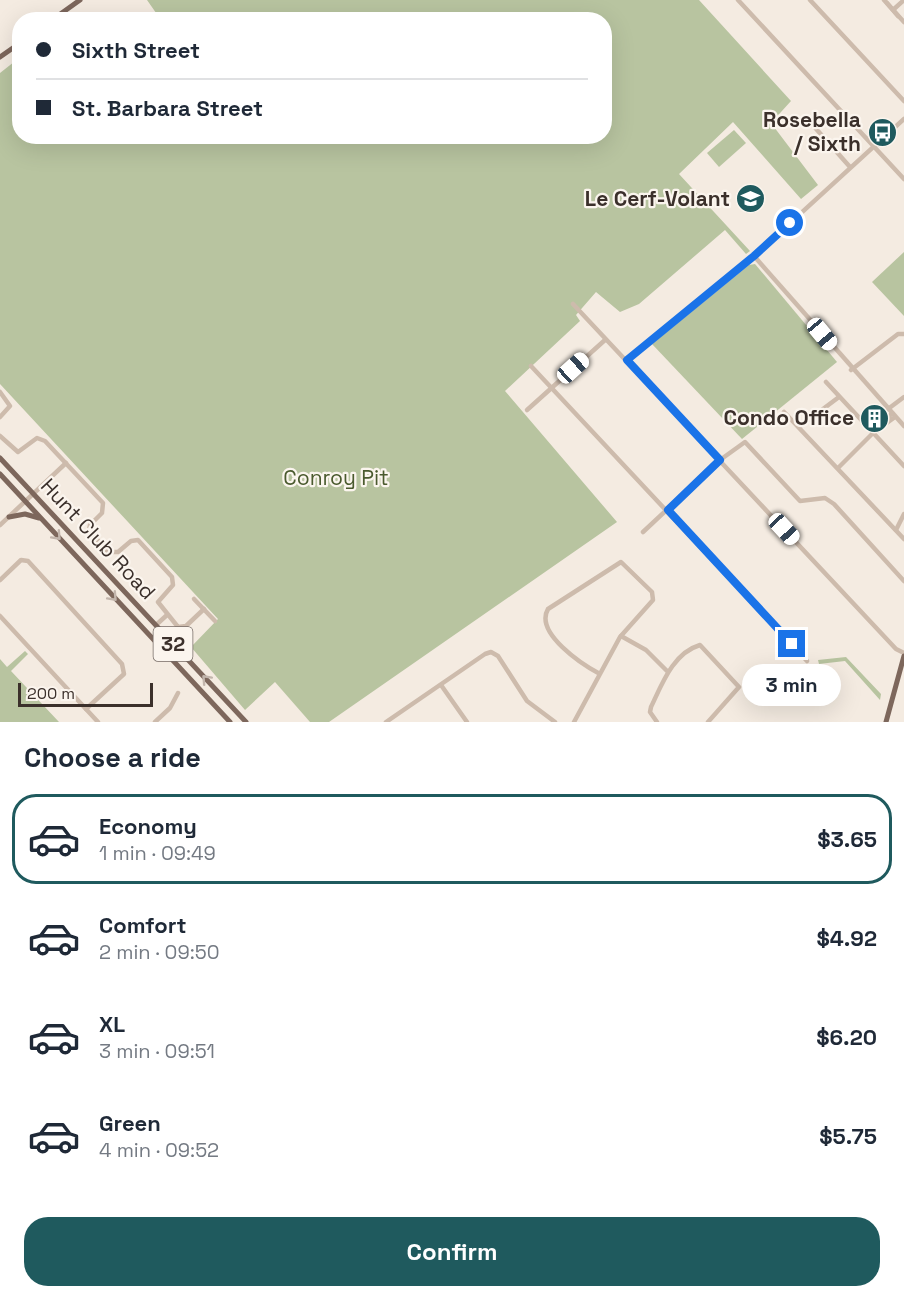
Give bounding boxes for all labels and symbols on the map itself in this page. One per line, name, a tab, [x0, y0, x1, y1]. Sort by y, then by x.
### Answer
place label: Rosebella / Sixth	[763, 106, 861, 157]
bus stop icon: Rosebella / Sixth	[866, 116, 898, 148]
school or university icon: Le Cerf-Volant	[735, 183, 767, 215]
place label: Le Cerf-Volant	[585, 185, 730, 212]
route start	[776, 209, 803, 236]
car	[804, 314, 840, 354]
car	[554, 349, 592, 387]
building icon: Condo Office	[859, 402, 891, 434]
place label: Condo Office	[723, 404, 854, 431]
park label: Conroy Pit	[283, 464, 389, 491]
street label: Hunt Club Road	[35, 472, 162, 605]
car	[765, 510, 803, 548]
one-way arrow	[50, 529, 61, 540]
one-way arrow	[106, 589, 117, 600]
road number: 32	[154, 627, 192, 661]
route end	[778, 630, 805, 657]
callout: 3 min	[742, 665, 842, 707]
one-way arrow	[202, 676, 213, 686]
scale bar	[18, 680, 153, 708]

